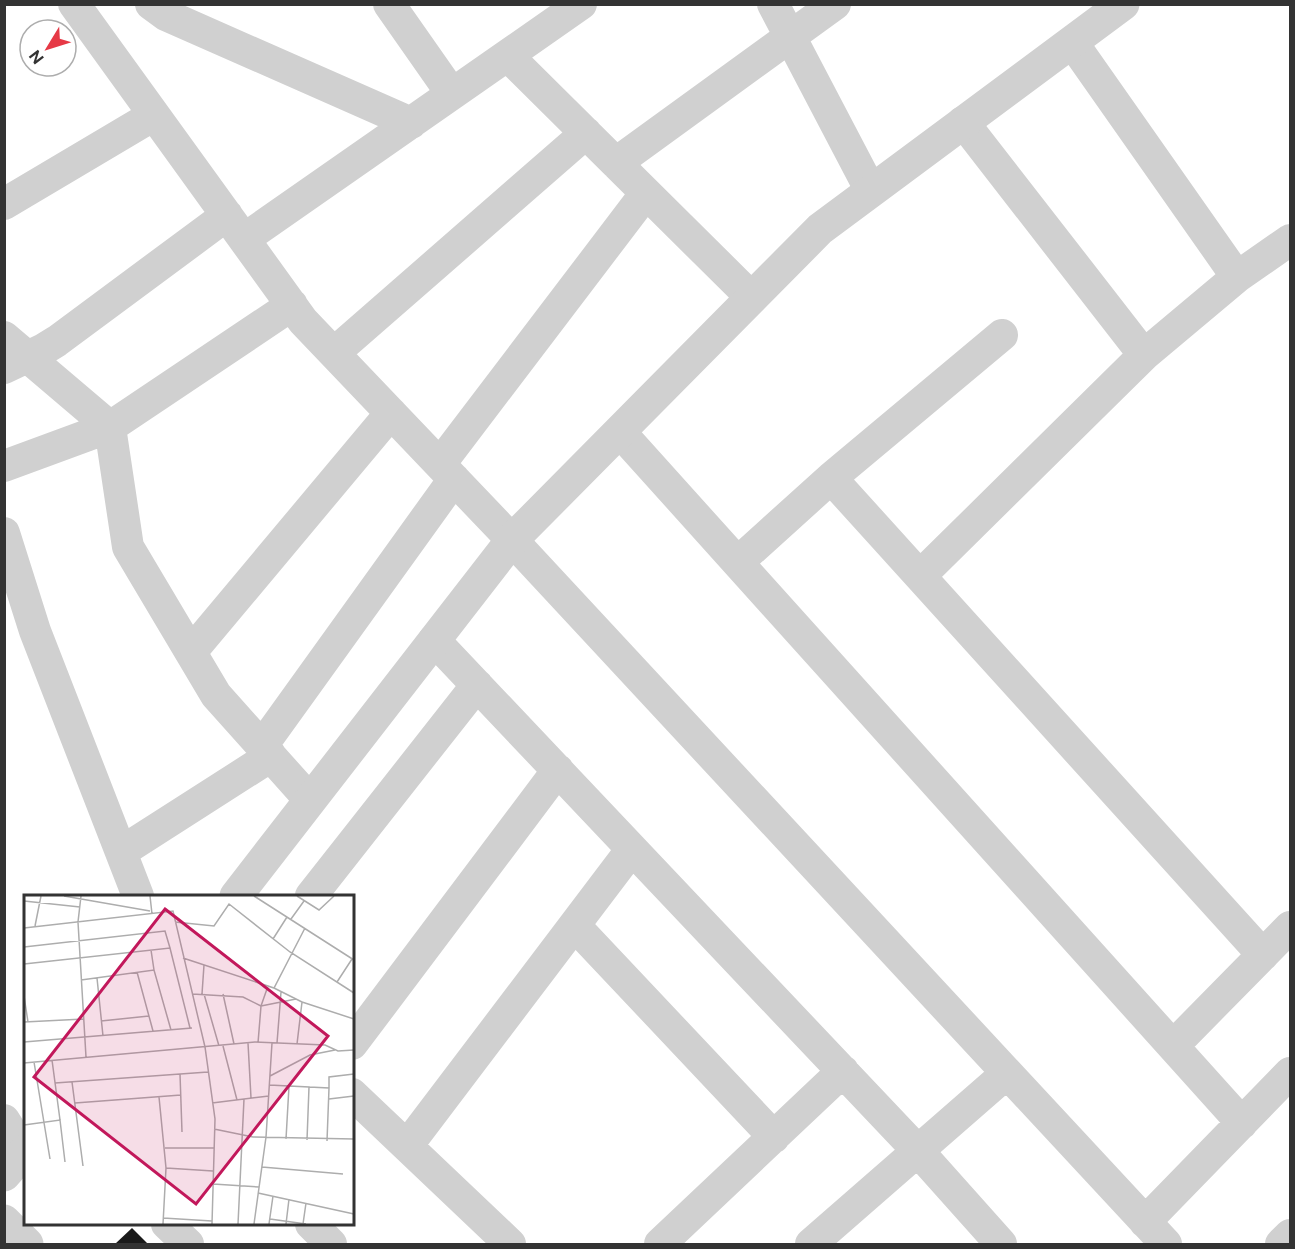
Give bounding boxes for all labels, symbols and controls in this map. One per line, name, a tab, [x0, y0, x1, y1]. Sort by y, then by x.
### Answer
north arrow	[18, 18, 78, 78]
text: N	[25, 46, 48, 68]
inset map	[24, 895, 354, 1225]

